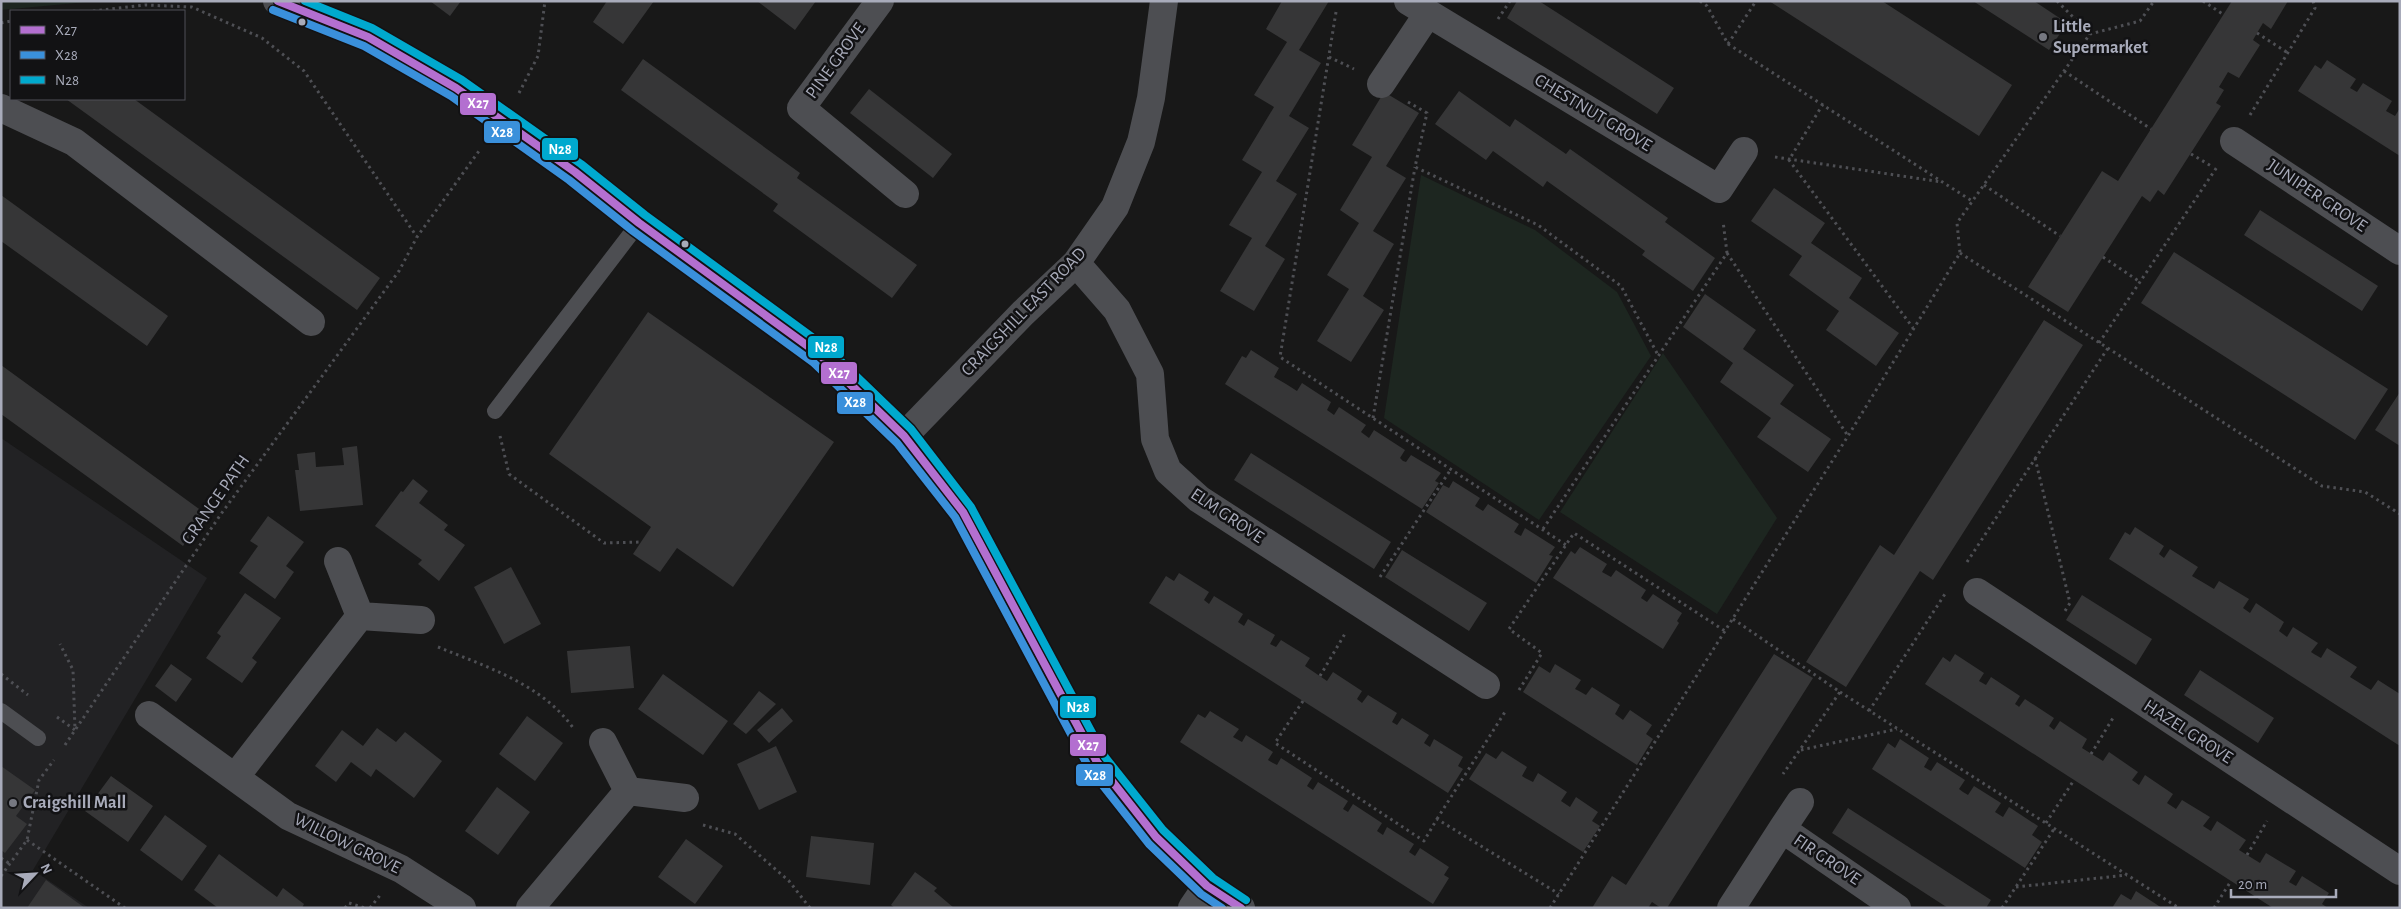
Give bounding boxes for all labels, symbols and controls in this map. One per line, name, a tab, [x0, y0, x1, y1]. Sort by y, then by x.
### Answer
legend	[10, 10, 185, 100]
unlabelled marker	[297, 17, 307, 27]
place label: Little Supermarket	[2053, 18, 2148, 57]
street label: PINE GROVE	[803, 20, 870, 102]
text: X27	[55, 23, 77, 38]
marker: Little Supermarket	[2037, 31, 2049, 43]
text: X28	[55, 48, 78, 63]
street label: CHESTNUT GROVE	[1531, 71, 1655, 155]
text: N28	[55, 73, 79, 88]
line badge: X27	[459, 92, 497, 116]
text: X27	[467, 97, 489, 111]
line badge: X28	[483, 120, 521, 144]
text: X28	[491, 126, 513, 140]
line badge: N28	[541, 137, 579, 161]
text: N28	[548, 143, 572, 157]
street label: JUNIPER GROVE	[2264, 156, 2370, 236]
unlabelled marker	[680, 239, 690, 249]
street label: CRAIGSHILL EAST ROAD	[958, 244, 1090, 380]
line badge: N28	[807, 335, 845, 359]
text: N28	[814, 341, 838, 355]
line badge: X27	[820, 361, 858, 385]
text: X27	[828, 367, 850, 381]
line badge: X28	[836, 391, 874, 415]
text: X28	[844, 396, 866, 410]
street label: GRANGE PATH	[179, 452, 253, 548]
street label: ELM GROVE	[1187, 485, 1267, 547]
line badge: N28	[1059, 695, 1097, 719]
street label: HAZEL GROVE	[2140, 697, 2236, 767]
text: N28	[1066, 701, 1090, 715]
line badge: X27	[1069, 733, 1107, 757]
text: X27	[1077, 739, 1099, 753]
line badge: X28	[1075, 763, 1114, 787]
text: X28	[1084, 769, 1106, 783]
place label: Craigshill Mall	[23, 794, 126, 812]
marker: Craigshill Mall	[7, 797, 19, 809]
street label: WILLOW GROVE	[291, 810, 403, 878]
street label: FIR GROVE	[1790, 831, 1864, 889]
north arrow	[10, 849, 60, 899]
text: N	[37, 862, 54, 876]
scale bar	[2231, 866, 2336, 898]
text: 20 m	[2238, 877, 2267, 892]

